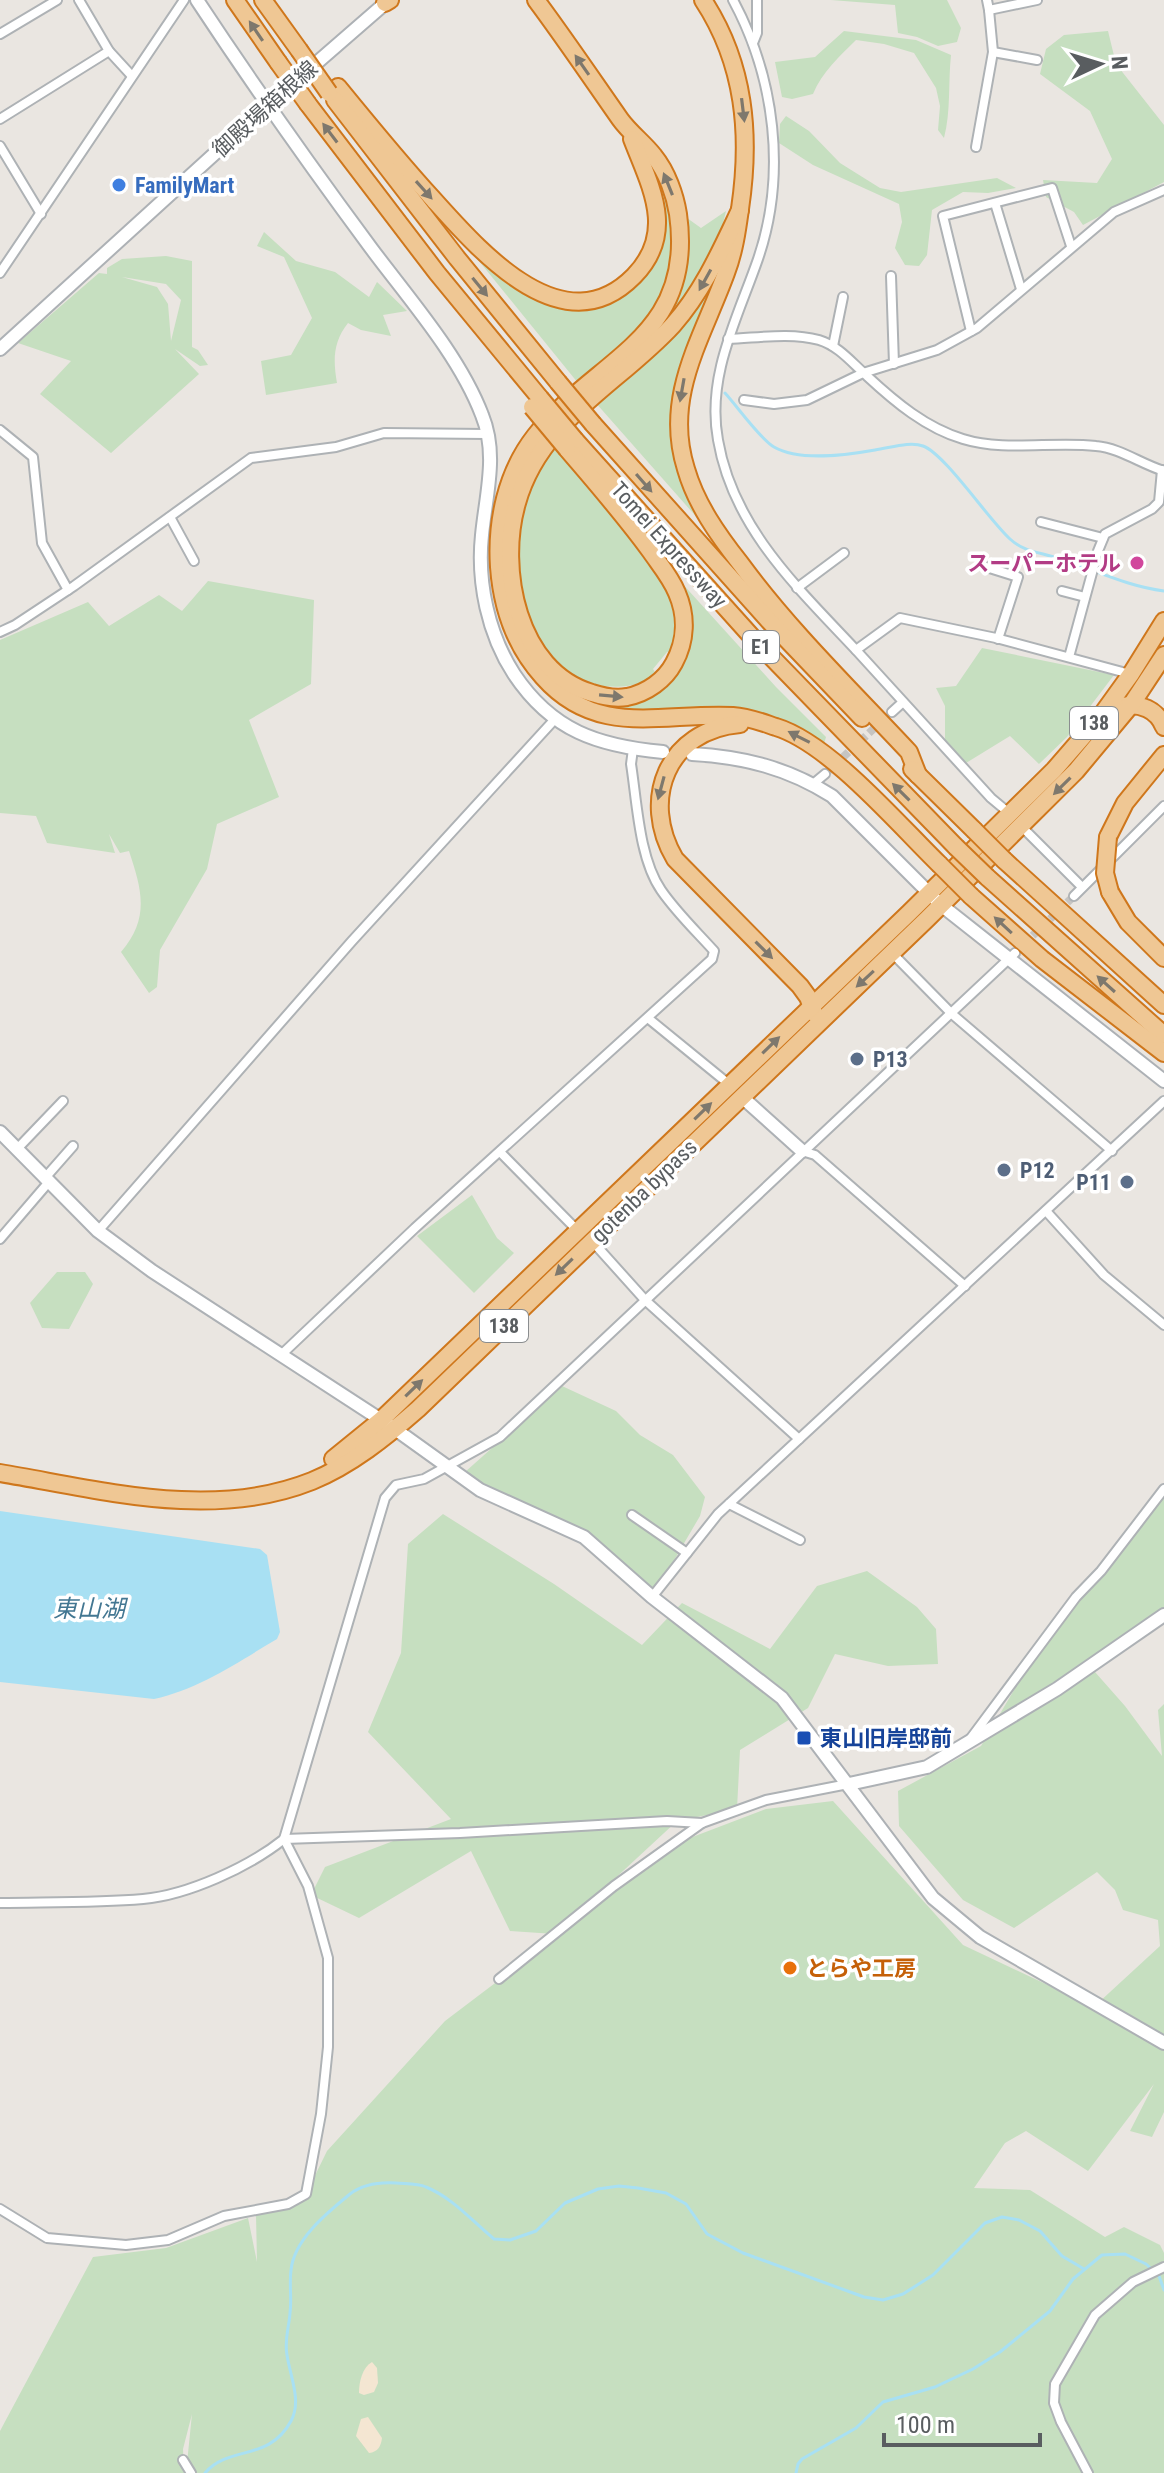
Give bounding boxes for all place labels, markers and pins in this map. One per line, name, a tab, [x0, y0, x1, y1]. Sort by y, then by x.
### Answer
place label: FamilyMart	[135, 173, 235, 198]
marker: FamilyMart	[110, 176, 128, 194]
place label: スーパーホテル	[967, 551, 1121, 576]
marker: スーパーホテル	[1128, 554, 1146, 572]
place label: P13	[873, 1047, 908, 1072]
marker: P13	[848, 1050, 866, 1068]
place label: P12	[1020, 1158, 1055, 1183]
marker: P12	[995, 1161, 1013, 1179]
place label: P11	[1076, 1170, 1111, 1195]
marker: P11	[1118, 1173, 1136, 1191]
place label: 東山旧岸邸前	[820, 1726, 952, 1751]
marker: 東山旧岸邸前	[795, 1729, 813, 1747]
place label: とらや工房	[806, 1956, 916, 1981]
marker: とらや工房	[781, 1959, 799, 1977]

